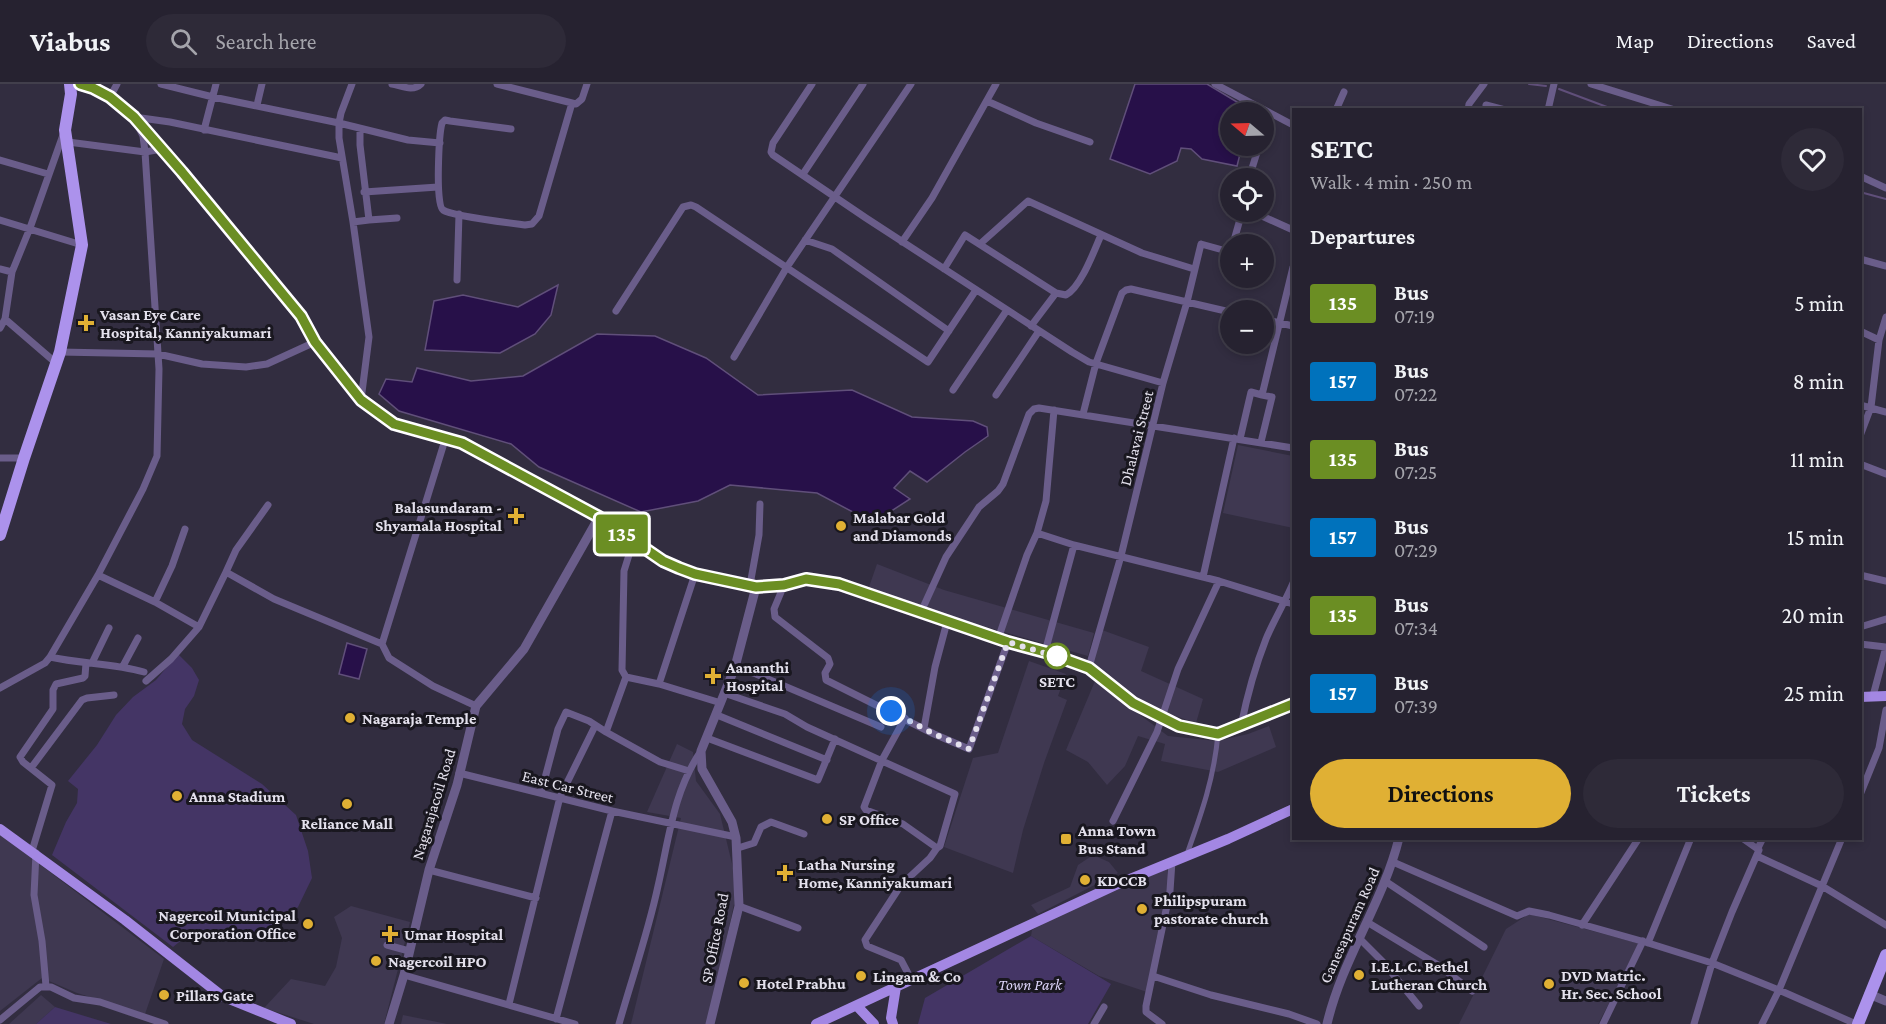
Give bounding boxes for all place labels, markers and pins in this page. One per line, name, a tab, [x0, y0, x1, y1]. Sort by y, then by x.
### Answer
place label: Vasan Eye Care Hospital, Kanniyakumari	[99, 306, 272, 341]
marker: Vasan Eye Care Hospital, Kanniyakumari	[77, 314, 95, 332]
place label: Balasundaram - Shyamala Hospital	[375, 499, 502, 534]
marker: Balasundaram - Shyamala Hospital	[507, 507, 525, 525]
place label: Malabar Gold and Diamonds	[853, 509, 952, 544]
marker: Malabar Gold and Diamonds	[834, 519, 848, 533]
marker: SETC	[1044, 643, 1070, 669]
place label: Aananthi Hospital	[725, 659, 789, 694]
marker: Aananthi Hospital	[704, 667, 722, 685]
place label: SETC	[1039, 673, 1075, 690]
place label: Nagaraja Temple	[362, 710, 477, 728]
marker: Nagaraja Temple	[343, 711, 357, 725]
place label: Anna Stadium	[188, 788, 286, 805]
marker: Anna Stadium	[170, 789, 184, 803]
marker: Reliance Mall	[340, 797, 354, 811]
place label: SP Office	[839, 811, 900, 828]
marker: SP Office	[820, 812, 834, 826]
place label: Reliance Mall	[301, 815, 393, 832]
place label: Anna Town Bus Stand	[1077, 822, 1156, 857]
marker: Anna Town Bus Stand	[1059, 832, 1073, 846]
place label: Latha Nursing Home, Kanniyakumari	[798, 856, 952, 891]
marker: Latha Nursing Home, Kanniyakumari	[776, 864, 794, 882]
place label: KDCCB	[1097, 872, 1147, 889]
marker: KDCCB	[1078, 873, 1092, 887]
place label: Philipspuram pastorate church	[1154, 892, 1269, 927]
marker: Philipspuram pastorate church	[1135, 902, 1149, 916]
place label: Nagercoil Municipal Corporation Office	[158, 907, 297, 942]
marker: Nagercoil Municipal Corporation Office	[301, 917, 315, 931]
marker: Umar Hospital	[381, 925, 399, 943]
place label: Umar Hospital	[404, 926, 504, 943]
place label: Nagercoil HPO	[388, 953, 487, 970]
marker: Nagercoil HPO	[369, 954, 383, 968]
place label: I.E.L.C. Bethel Lutheran Church	[1371, 958, 1487, 993]
place label: DVD Matric. Hr. Sec. School	[1561, 967, 1662, 1002]
place label: Lingam & Co	[873, 968, 961, 985]
marker: I.E.L.C. Bethel Lutheran Church	[1352, 968, 1366, 982]
marker: Lingam & Co	[854, 969, 868, 983]
place label: Hotel Prabhu	[756, 975, 846, 992]
marker: Hotel Prabhu	[737, 976, 751, 990]
marker: DVD Matric. Hr. Sec. School	[1542, 977, 1556, 991]
place label: Pillars Gate	[176, 987, 254, 1004]
marker: Pillars Gate	[157, 988, 171, 1002]

